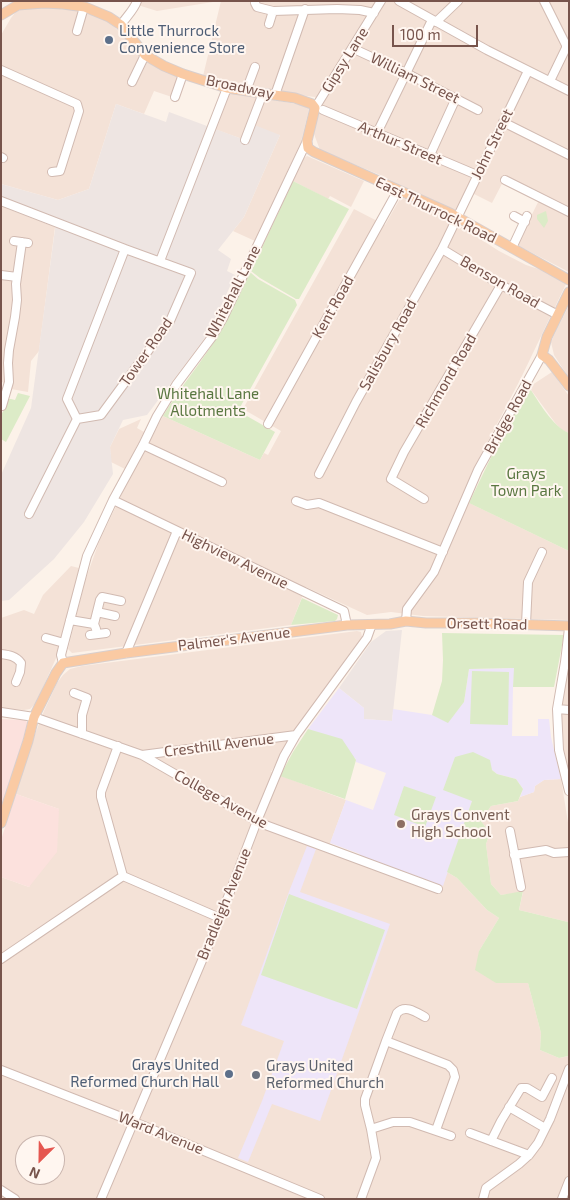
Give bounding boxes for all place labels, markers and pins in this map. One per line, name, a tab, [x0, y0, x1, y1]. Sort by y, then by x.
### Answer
place label: Little Thurrock Convenience Store	[119, 22, 245, 57]
marker: Little Thurrock Convenience Store	[103, 34, 115, 46]
place label: Grays Convent High School	[411, 806, 510, 841]
marker: Grays Convent High School	[395, 818, 407, 830]
place label: Grays United Reformed Church Hall	[70, 1056, 219, 1091]
place label: Grays United Reformed Church	[266, 1057, 384, 1092]
marker: Grays United Reformed Church Hall	[223, 1068, 235, 1080]
marker: Grays United Reformed Church	[250, 1069, 262, 1081]

